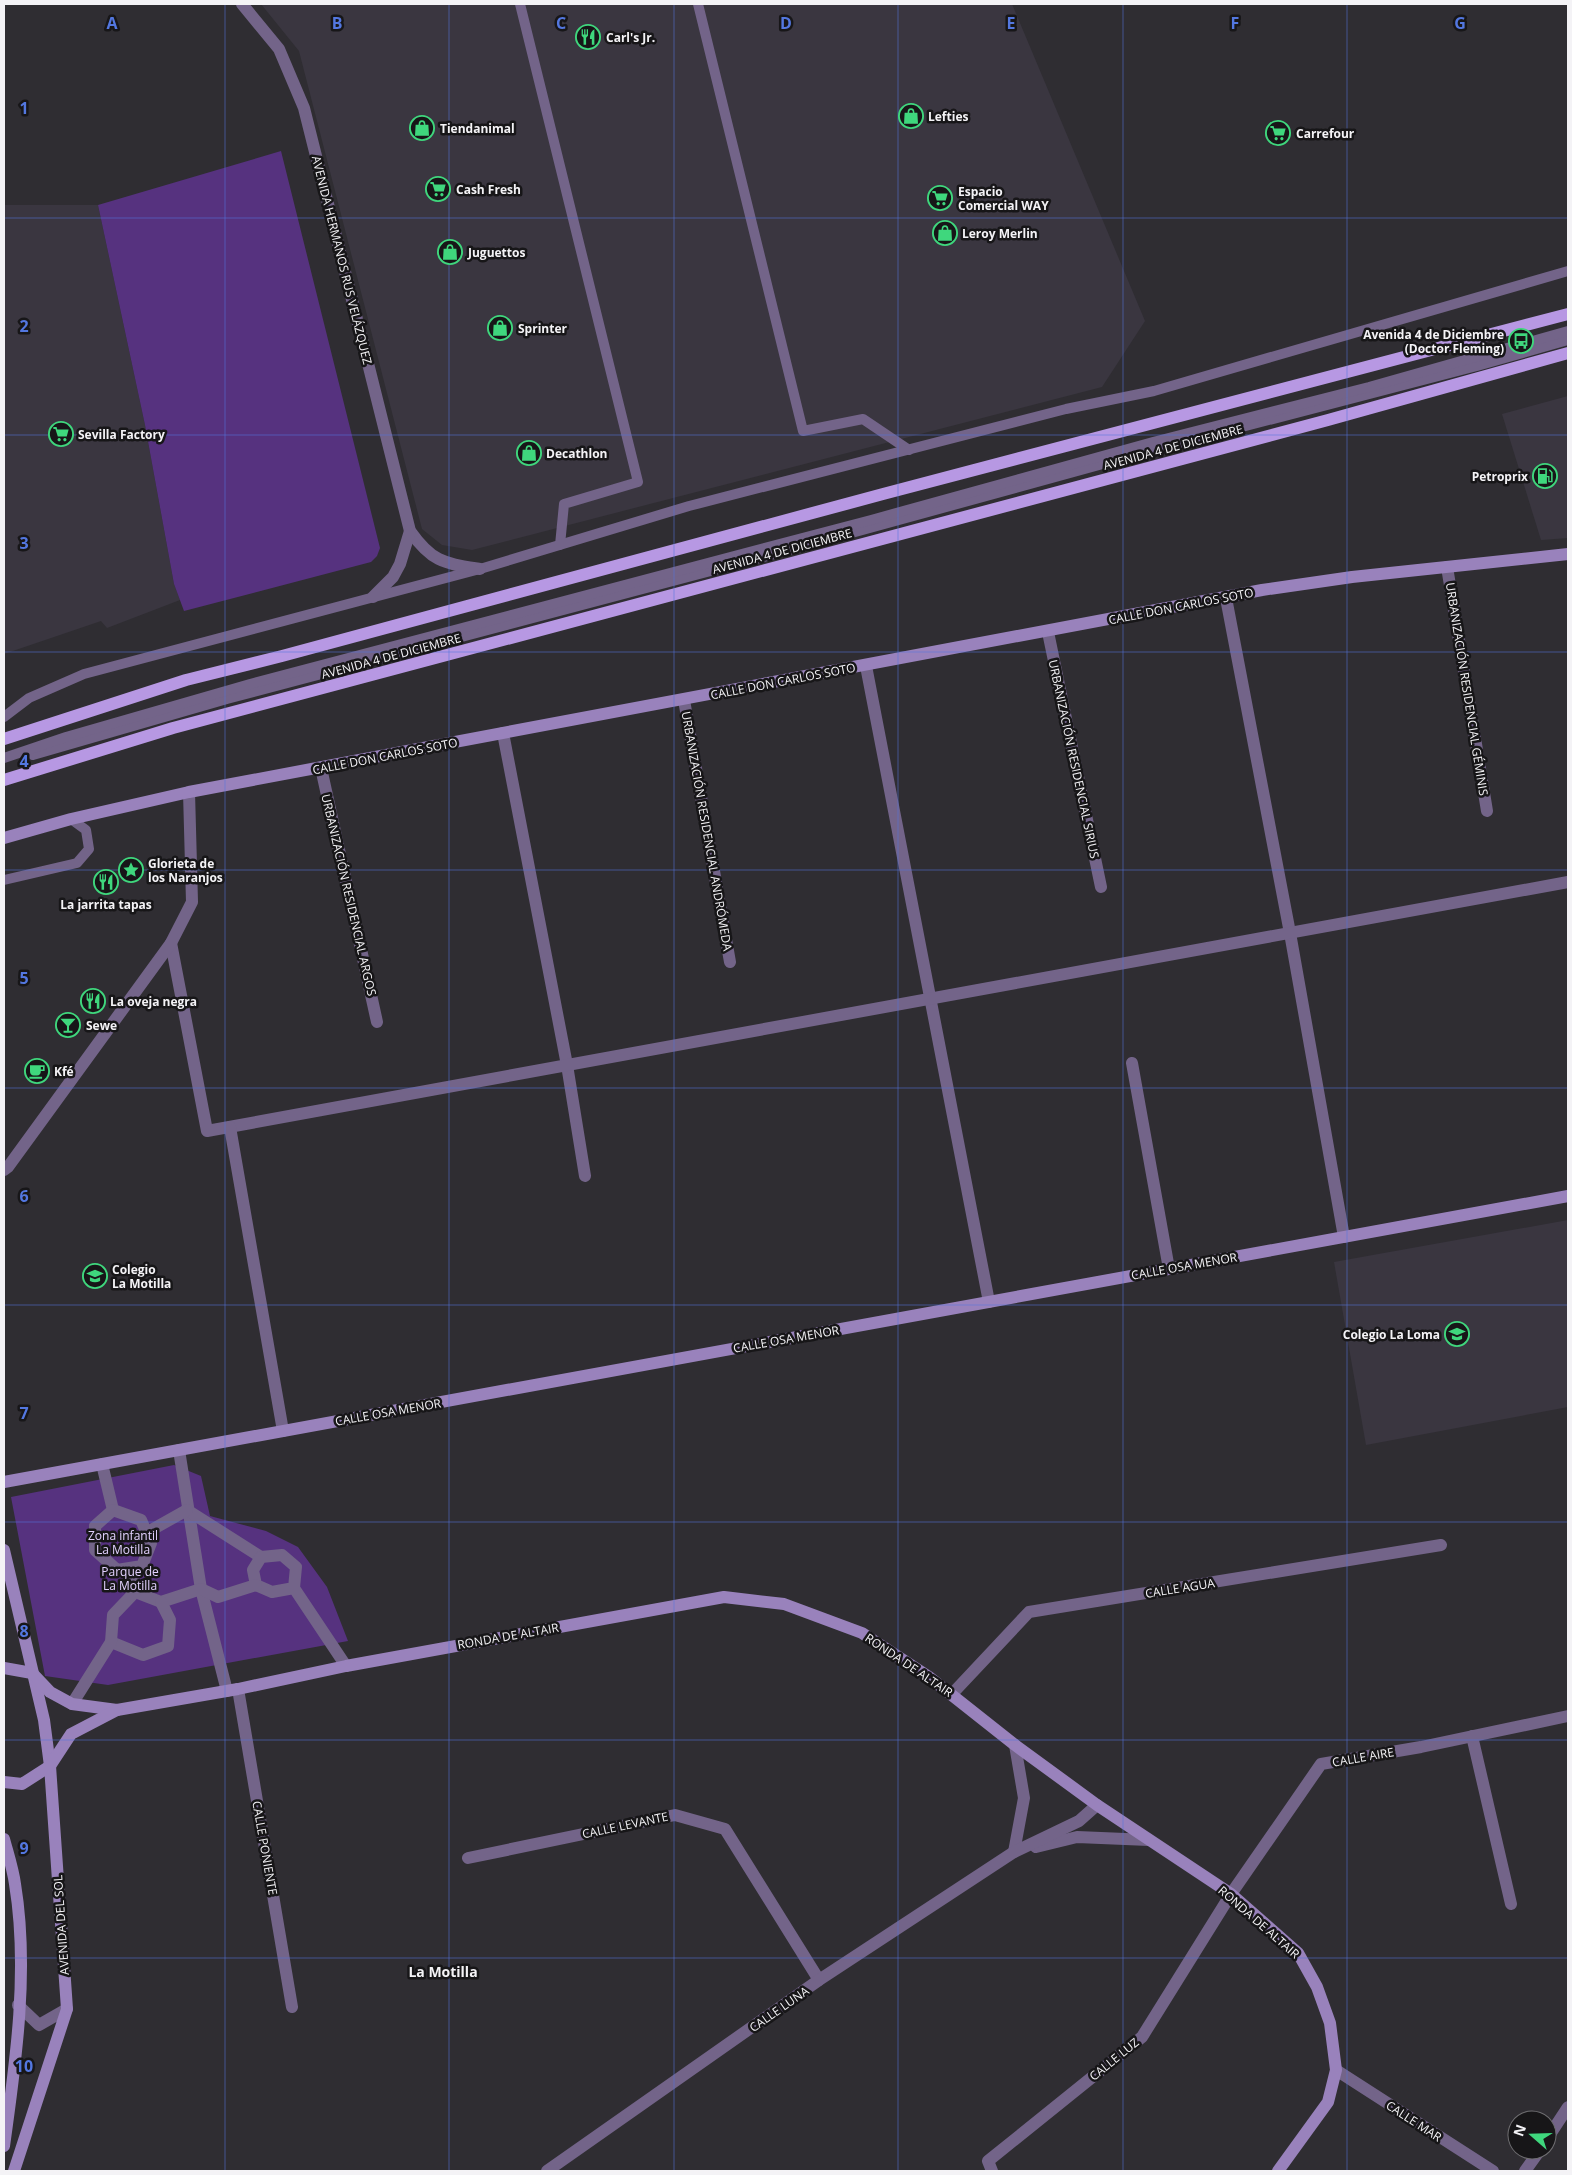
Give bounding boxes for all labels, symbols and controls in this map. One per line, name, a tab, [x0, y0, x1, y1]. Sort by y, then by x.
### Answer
text: A	[106, 12, 118, 34]
text: B	[332, 12, 342, 34]
text: C	[556, 12, 566, 34]
text: D	[780, 12, 792, 34]
text: E	[1007, 12, 1016, 34]
text: F	[1231, 12, 1239, 34]
text: G	[1454, 12, 1466, 34]
restaurant icon: Carl's Jr.	[575, 24, 601, 50]
place label: Carl's Jr.	[606, 29, 655, 46]
text: 1	[19, 97, 29, 119]
shop icon: Lefties	[898, 103, 924, 129]
place label: Lefties	[928, 108, 968, 125]
shop icon: Tiendanimal	[409, 115, 435, 141]
place label: Tiendanimal	[440, 120, 515, 137]
supermarket icon: Carrefour	[1265, 120, 1291, 146]
place label: Carrefour	[1296, 125, 1355, 142]
street label: AVENIDA HERMANOS RUS VELÁZQUEZ	[308, 154, 376, 366]
supermarket icon: Cash Fresh	[425, 176, 451, 202]
place label: Cash Fresh	[456, 181, 521, 198]
place label: Espacio Comercial WAY	[958, 183, 1049, 214]
supermarket icon: Espacio Comercial WAY	[927, 185, 953, 211]
shop icon: Leroy Merlin	[932, 220, 958, 246]
place label: Leroy Merlin	[962, 225, 1038, 242]
shop icon: Juguettos	[437, 239, 463, 265]
place label: Juguettos	[467, 244, 525, 261]
text: 2	[19, 315, 29, 337]
shop icon: Sprinter	[487, 315, 513, 341]
place label: Sprinter	[518, 320, 568, 337]
place label: Avenida 4 de Diciembre (Doctor Fleming)	[1363, 326, 1504, 357]
bus stop icon: Avenida 4 de Diciembre (Doctor Fleming)	[1508, 328, 1534, 354]
street label: AVENIDA 4 DE DICIEMBRE	[1101, 420, 1245, 474]
supermarket icon: Sevilla Factory	[48, 421, 74, 447]
place label: Sevilla Factory	[78, 426, 165, 443]
shop icon: Decathlon	[516, 440, 542, 466]
place label: Decathlon	[546, 445, 607, 462]
fuel station icon: Petroprix	[1532, 463, 1558, 489]
place label: Petroprix	[1472, 468, 1528, 485]
street label: AVENIDA 4 DE DICIEMBRE	[710, 524, 854, 578]
text: 3	[19, 532, 29, 554]
street label: URBANIZACIÓN RESIDENCIAL GÉMINIS	[1442, 581, 1492, 797]
street label: CALLE DON CARLOS SOTO	[1107, 584, 1255, 628]
street label: AVENIDA 4 DE DICIEMBRE	[319, 629, 463, 683]
street label: URBANIZACIÓN RESIDENCIAL SIRIUS	[1045, 658, 1103, 860]
street label: CALLE DON CARLOS SOTO	[709, 659, 857, 703]
street label: URBANIZACIÓN RESIDENCIAL ANDRÓMEDA	[678, 710, 737, 952]
street label: CALLE DON CARLOS SOTO	[311, 734, 459, 778]
text: 4	[19, 750, 29, 772]
street label: URBANIZACIÓN RESIDENCIAL ARGOS	[317, 792, 381, 998]
place label: Glorieta de los Naranjos	[148, 855, 223, 886]
place icon: Glorieta de los Naranjos	[118, 857, 144, 883]
restaurant icon: La jarrita tapas	[93, 869, 119, 895]
place label: La jarrita tapas	[60, 896, 152, 913]
text: 5	[19, 967, 29, 989]
restaurant icon: La oveja negra	[80, 988, 106, 1014]
place label: La oveja negra	[110, 993, 197, 1010]
bar icon: Sewe	[55, 1012, 81, 1038]
place label: Sewe	[86, 1017, 117, 1034]
cafe icon: Kfé	[24, 1058, 50, 1084]
place label: Kfé	[54, 1063, 74, 1080]
text: 6	[19, 1185, 29, 1207]
street label: CALLE OSA MENOR	[1130, 1248, 1239, 1284]
place label: Colegio La Motilla	[112, 1261, 171, 1292]
school or university icon: Colegio La Motilla	[82, 1263, 108, 1289]
street label: CALLE OSA MENOR	[732, 1321, 841, 1357]
school or university icon: Colegio La Loma	[1444, 1321, 1470, 1347]
place label: Colegio La Loma	[1343, 1326, 1440, 1343]
street label: CALLE OSA MENOR	[334, 1394, 443, 1430]
text: 7	[19, 1402, 29, 1424]
park label: Zona infantil La Motilla	[88, 1527, 158, 1558]
park label: Parque de La Motilla	[101, 1563, 159, 1594]
street label: CALLE AGUA	[1144, 1574, 1216, 1602]
street label: RONDA DE ALTAIR	[456, 1619, 561, 1653]
text: 8	[19, 1620, 29, 1642]
street label: RONDA DE ALTAIR	[862, 1629, 957, 1701]
street label: CALLE AIRE	[1331, 1743, 1395, 1771]
street label: CALLE PONIENTE	[248, 1800, 282, 1896]
street label: CALLE LEVANTE	[580, 1808, 670, 1842]
text: 9	[19, 1837, 29, 1859]
street label: AVENIDA DEL SOL	[49, 1874, 73, 1976]
street label: RONDA DE ALTAIR	[1215, 1882, 1304, 1962]
district label: La Motilla	[408, 1962, 478, 1981]
street label: CALLE LUNA	[746, 1982, 813, 2036]
street label: CALLE LUZ	[1086, 2034, 1143, 2084]
text: 10	[15, 2055, 33, 2077]
street label: CALLE MAR	[1383, 2097, 1446, 2146]
north arrow	[1507, 2110, 1557, 2160]
text: N	[1508, 2122, 1530, 2139]

